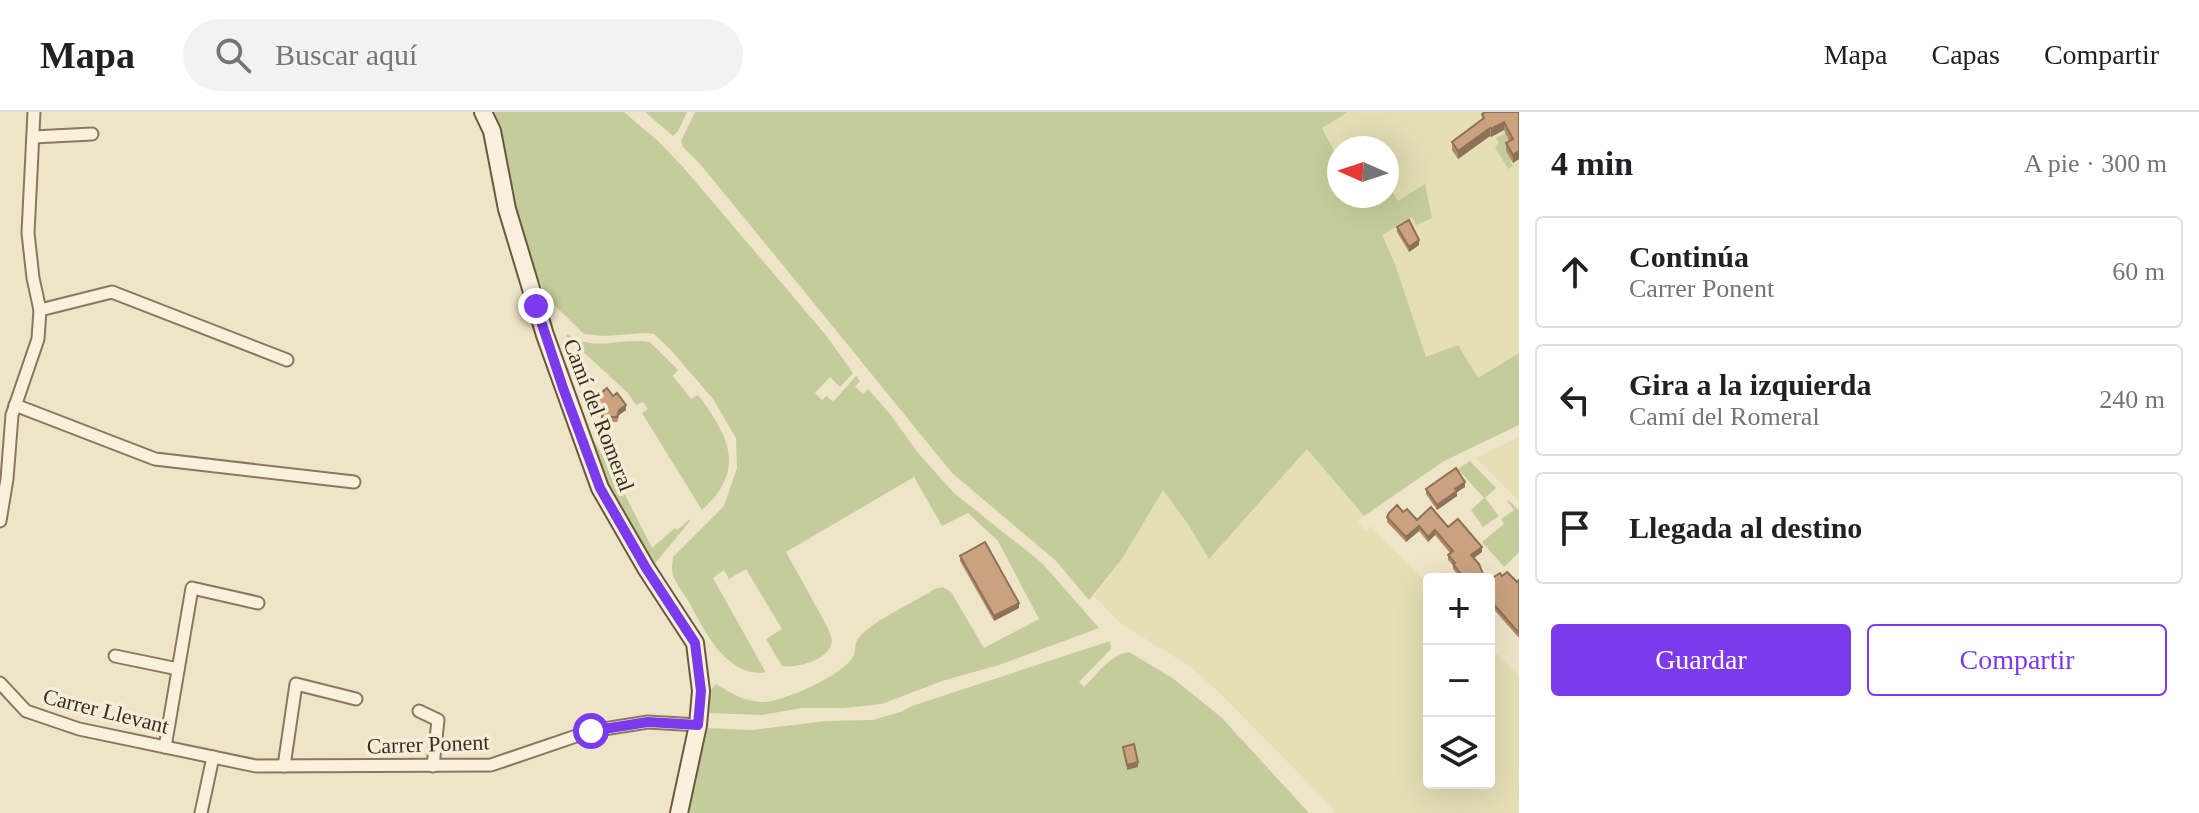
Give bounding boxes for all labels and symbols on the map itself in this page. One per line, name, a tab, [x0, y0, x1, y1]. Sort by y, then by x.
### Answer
north arrow	[1327, 136, 1399, 208]
route end	[518, 288, 554, 324]
street label: Camí del Romeral	[558, 335, 640, 495]
street label: Carrer Llevant	[40, 683, 172, 739]
route start	[573, 713, 609, 749]
street label: Carrer Ponent	[366, 729, 490, 759]

